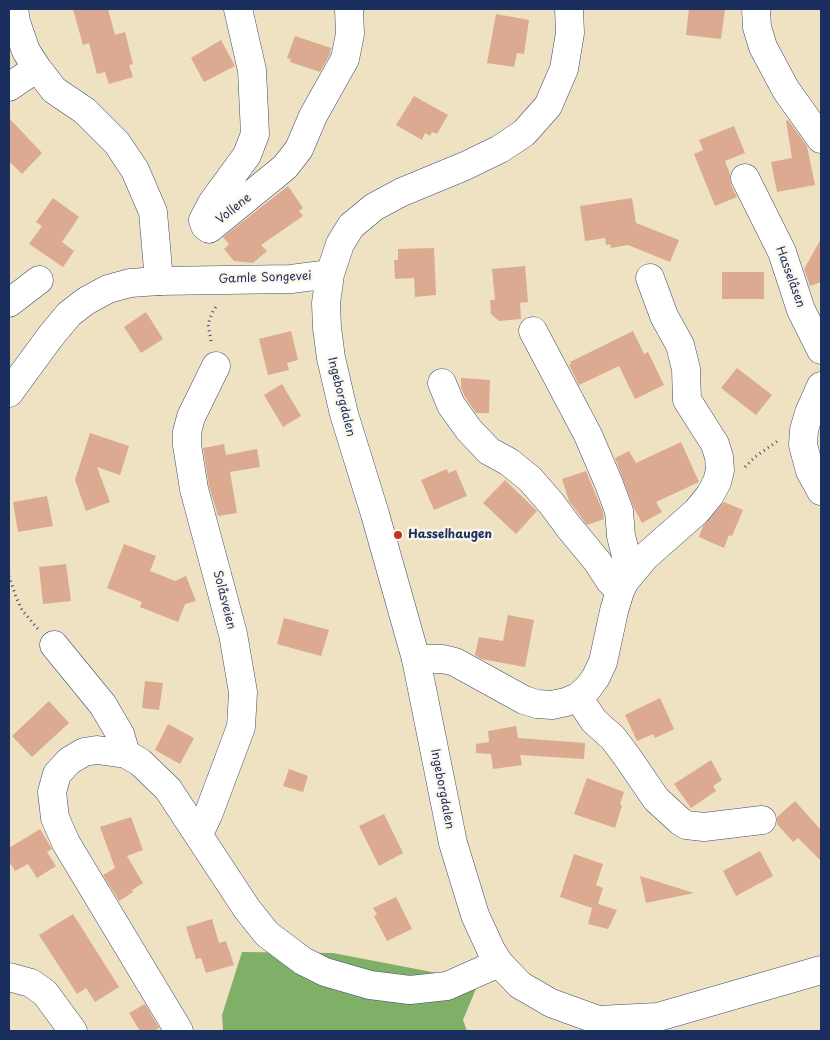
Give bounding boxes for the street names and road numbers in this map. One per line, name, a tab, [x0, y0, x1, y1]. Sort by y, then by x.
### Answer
street label: Vollene	[214, 191, 254, 227]
street label: Hasselåsen	[772, 244, 808, 310]
street label: Gamle Songevei	[218, 269, 312, 287]
street label: Ingeborgdalen	[324, 356, 358, 438]
street label: Solåsveien	[210, 569, 238, 631]
street label: Ingeborgdalen	[427, 748, 457, 830]

